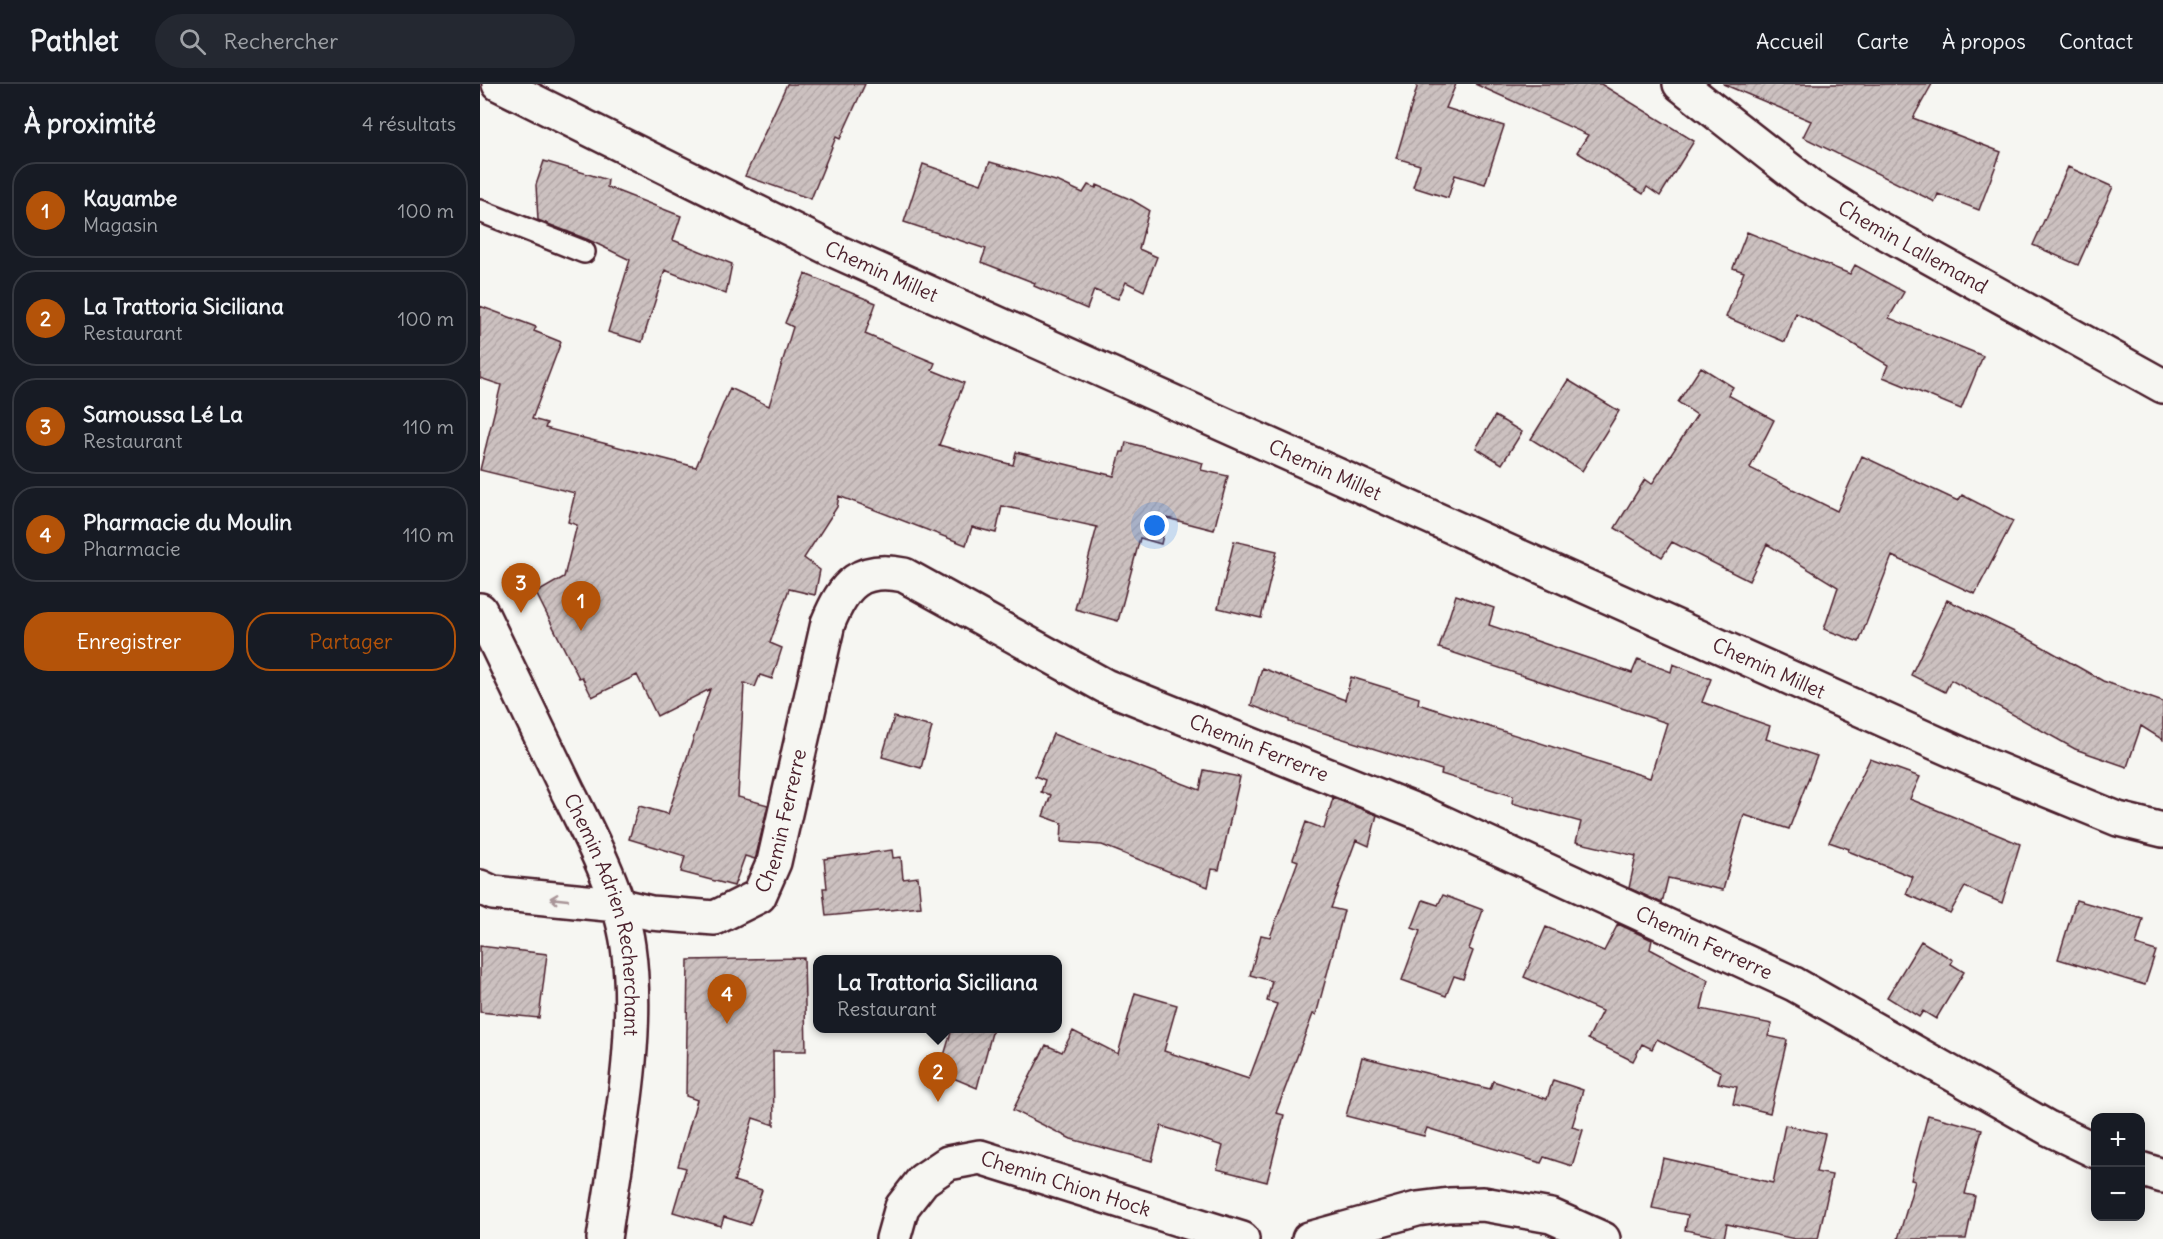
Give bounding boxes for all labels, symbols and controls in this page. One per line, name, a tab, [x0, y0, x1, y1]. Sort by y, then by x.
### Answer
search box	[155, 14, 575, 68]
text: Pathlet	[30, 23, 119, 59]
icon: search	[176, 25, 209, 58]
text: Rechercher	[224, 27, 338, 55]
text: Accueil	[1756, 28, 1824, 55]
text: Carte	[1857, 28, 1909, 55]
text: À propos	[1942, 28, 2026, 55]
text: Contact	[2059, 28, 2133, 55]
text: À proximité	[24, 107, 156, 140]
text: 4 résultats	[362, 111, 456, 136]
text: Kayambe	[83, 184, 177, 212]
street label: Chemin Lallemand	[1834, 194, 1993, 299]
text: 1	[42, 198, 49, 223]
text: 100 m	[397, 198, 454, 223]
text: Magasin	[83, 212, 158, 237]
street label: Chemin Millet	[821, 235, 942, 307]
text: La Trattoria Siciliana	[83, 292, 284, 320]
text: 2	[40, 306, 51, 331]
text: 100 m	[397, 306, 454, 331]
text: Restaurant	[83, 320, 182, 345]
text: Samoussa Lé La	[83, 400, 243, 428]
text: 3	[40, 414, 51, 439]
text: 110 m	[403, 414, 454, 439]
text: Restaurant	[83, 428, 182, 453]
street label: Chemin Millet	[1265, 433, 1386, 506]
text: Pharmacie du Moulin	[83, 508, 292, 536]
your location	[1140, 511, 1169, 540]
text: 4	[40, 522, 51, 547]
text: 110 m	[403, 522, 454, 547]
text: Pharmacie	[83, 536, 180, 561]
pin: 3	[502, 564, 540, 613]
pin: 1	[562, 582, 600, 631]
button: Enregistrer	[24, 612, 234, 671]
button: Partager	[246, 612, 456, 671]
street label: Chemin Millet	[1709, 632, 1830, 704]
street label: Chemin Ferrerre	[1186, 708, 1332, 787]
street label: Chemin Ferrerre	[749, 746, 811, 896]
street label: Chemin Adrien Recherchant	[559, 789, 645, 1037]
one-way arrow	[549, 893, 569, 904]
street label: Chemin Ferrerre	[1632, 900, 1777, 984]
popup	[813, 955, 1062, 1033]
text: La Trattoria Siciliana	[837, 968, 1038, 996]
pin: 4	[708, 974, 746, 1024]
text: Restaurant	[837, 996, 937, 1021]
pin: 2	[918, 1052, 958, 1102]
map controls	[2091, 1113, 2145, 1221]
button: +	[2091, 1113, 2145, 1167]
street label: Chemin Chion Hock	[978, 1145, 1154, 1222]
button: −	[2091, 1167, 2145, 1221]

